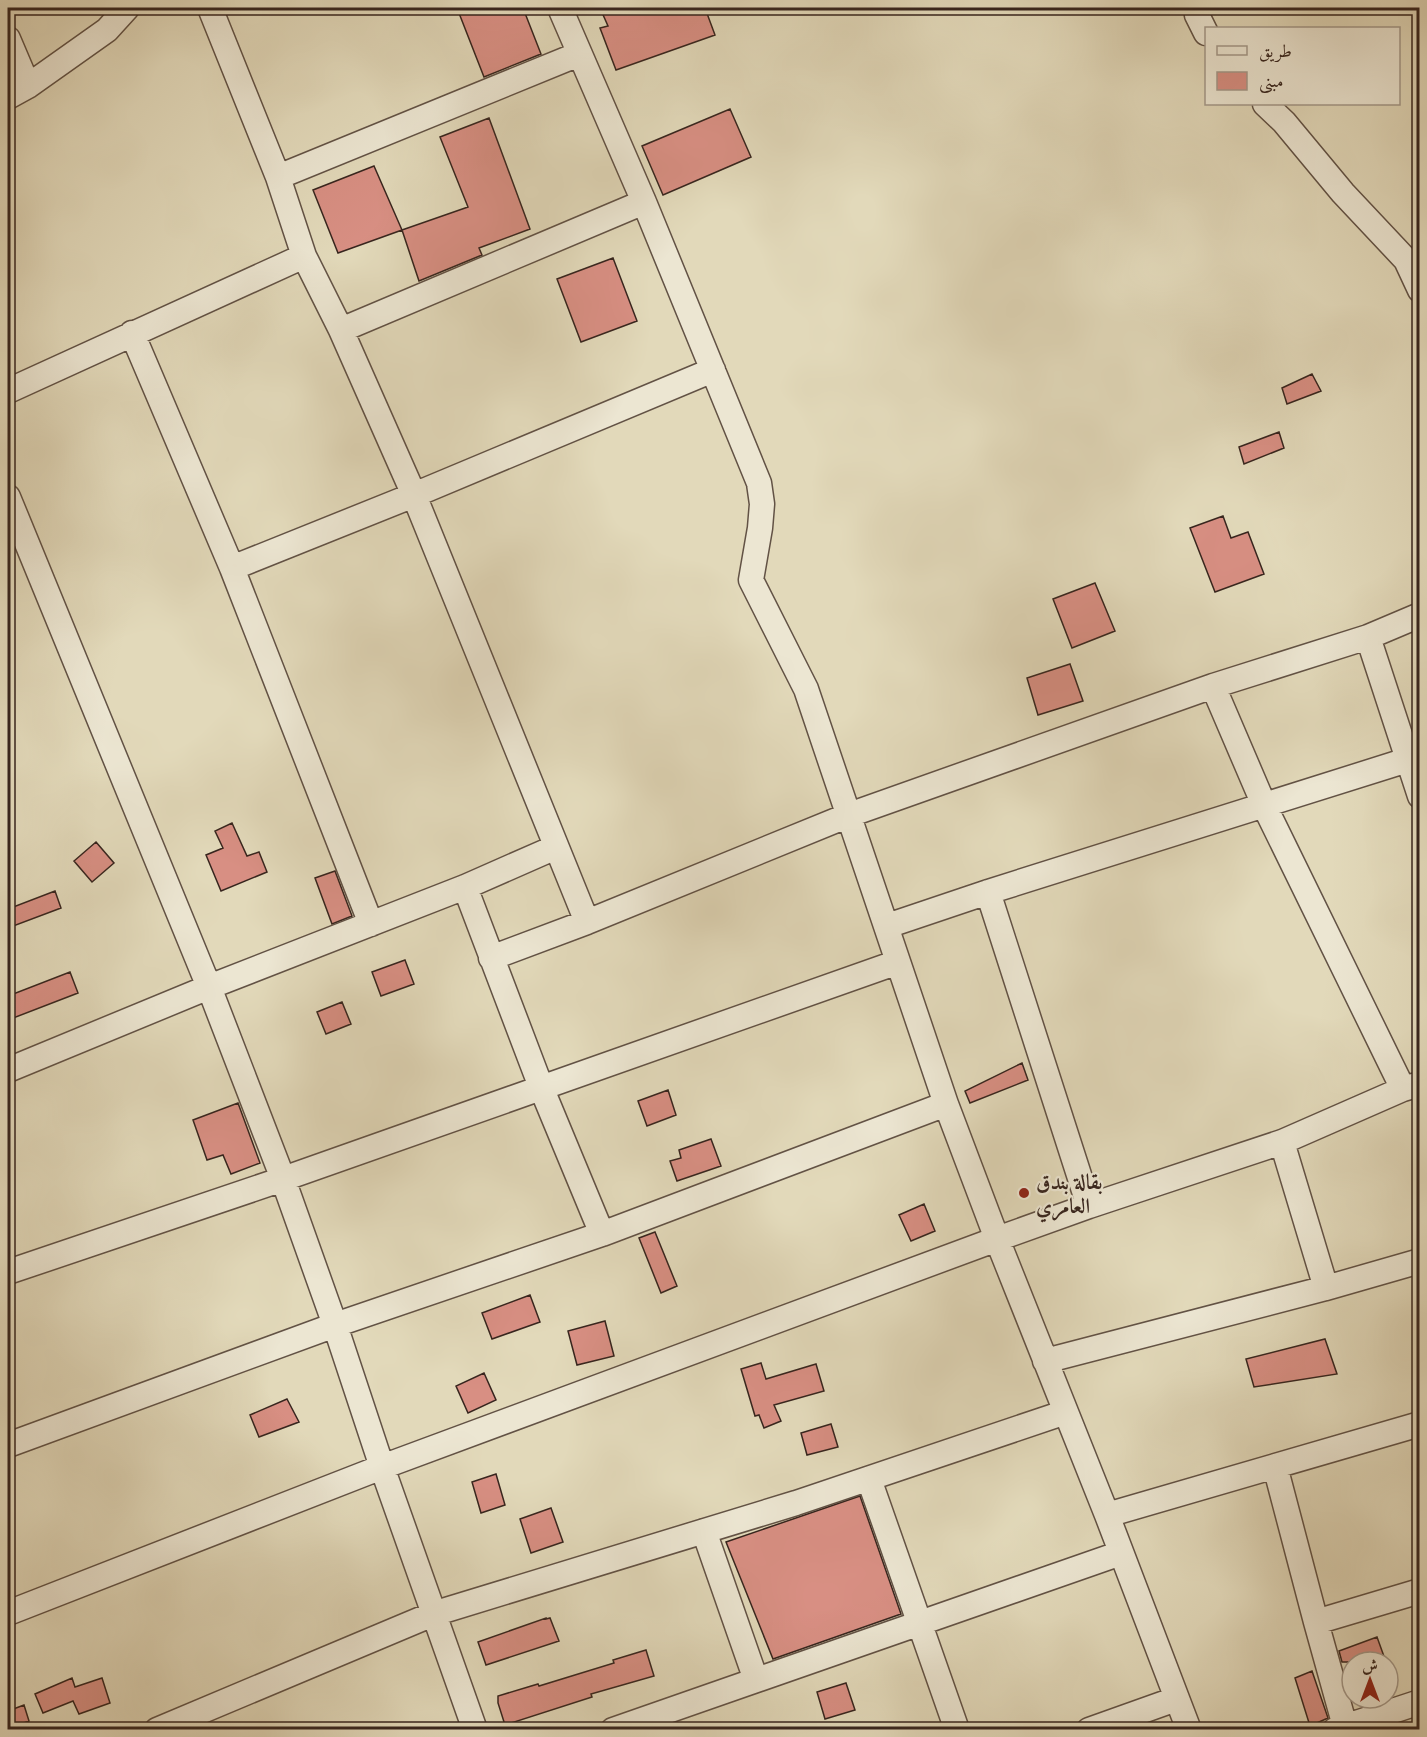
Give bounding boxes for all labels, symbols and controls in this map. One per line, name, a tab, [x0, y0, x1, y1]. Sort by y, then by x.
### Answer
legend	[1205, 27, 1400, 105]
text: طريق	[1259, 40, 1292, 63]
text: مبنى	[1259, 70, 1284, 94]
place label: بقالة بندق العامري	[1036, 1169, 1102, 1223]
marker: بقالة بندق العامري	[1017, 1186, 1031, 1200]
north arrow	[1340, 1650, 1400, 1710]
text: ش	[1362, 1655, 1378, 1675]

